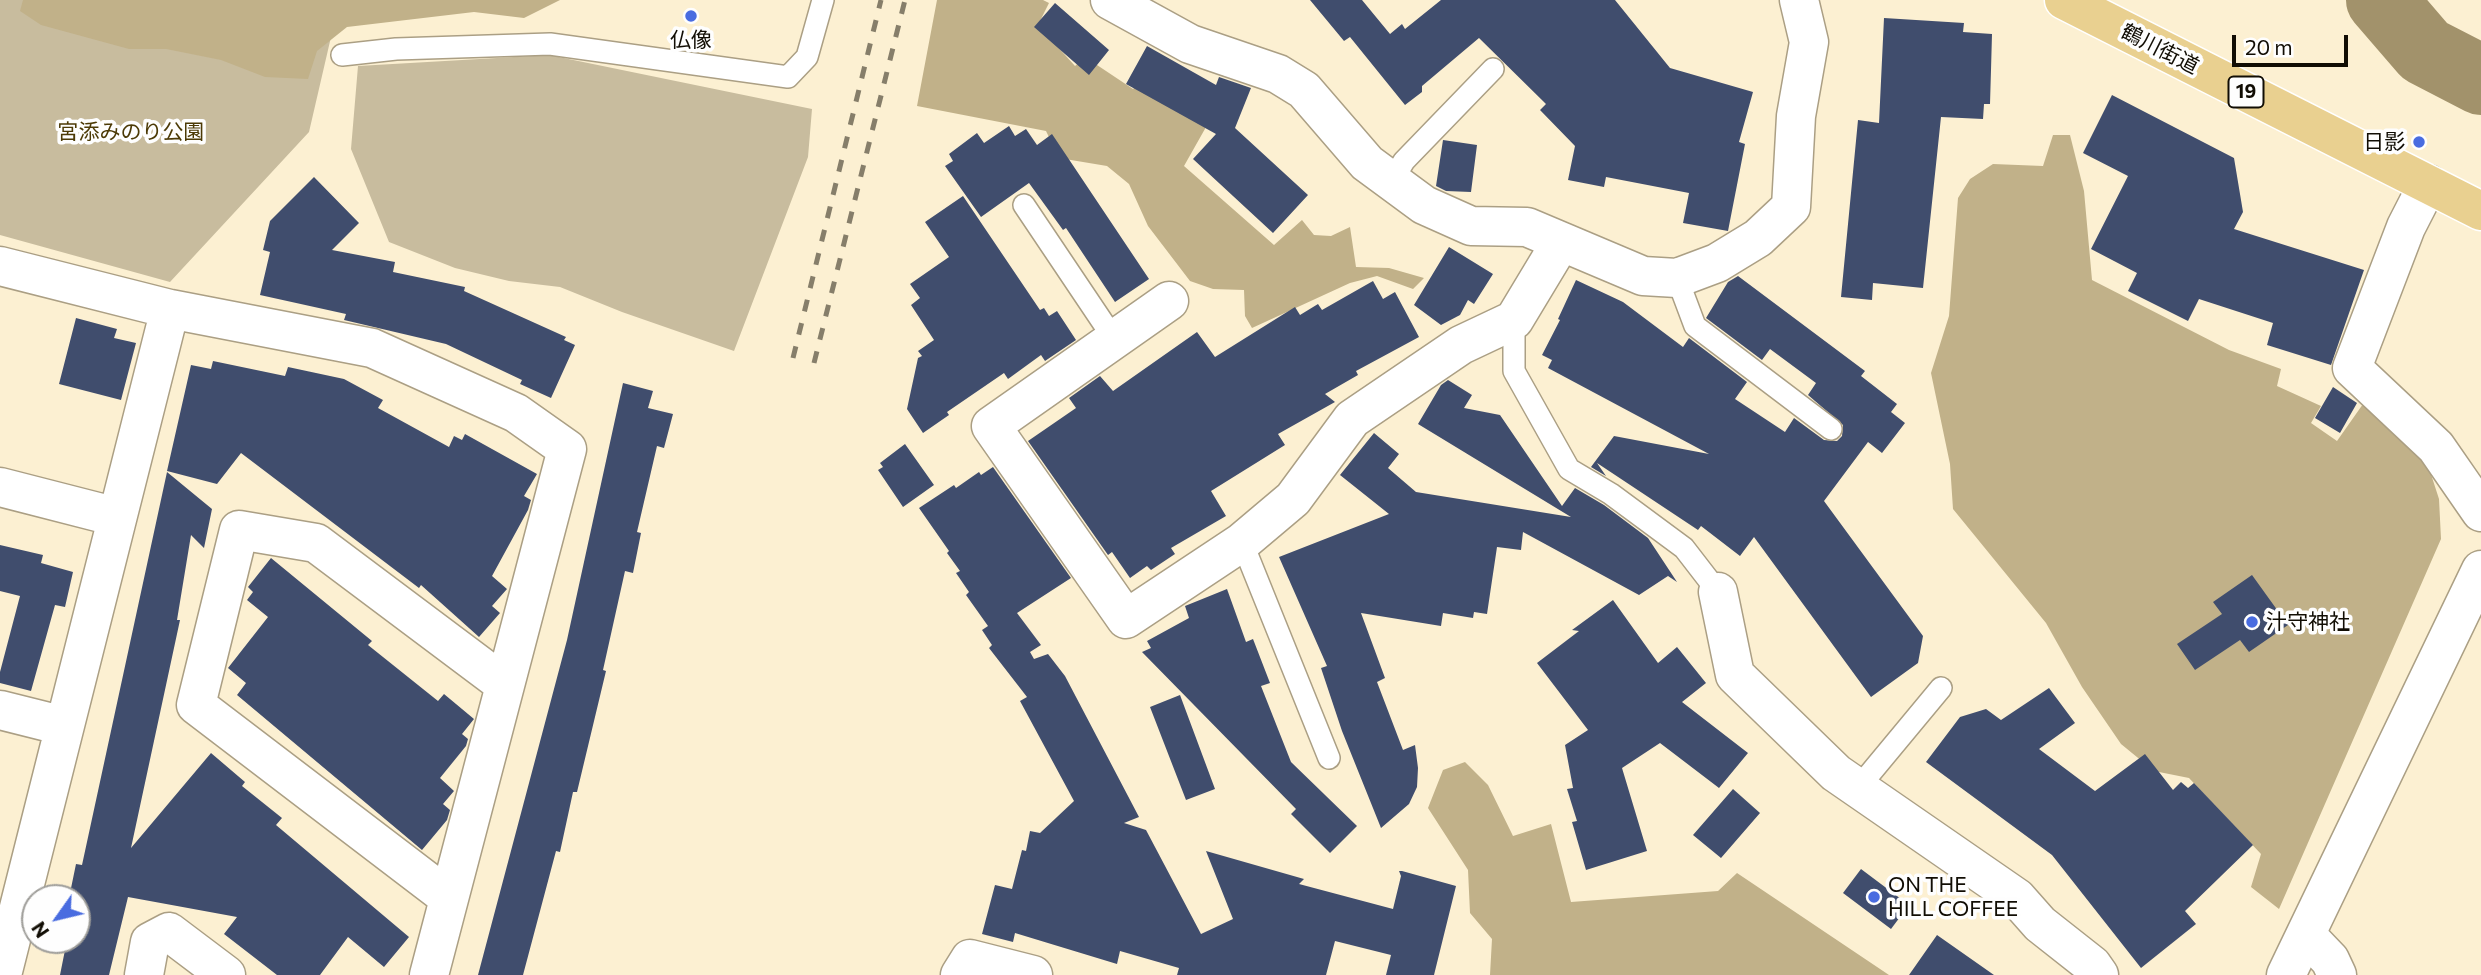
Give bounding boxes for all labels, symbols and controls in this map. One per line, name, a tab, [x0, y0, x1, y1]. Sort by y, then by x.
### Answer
marker: 仏像	[683, 8, 699, 24]
street label: 鶴川街道	[2117, 19, 2203, 79]
scale bar	[2236, 21, 2352, 65]
place label: 仏像	[670, 27, 712, 53]
text: 20 m	[2245, 34, 2293, 59]
road number: 19	[2228, 76, 2264, 108]
park label: 宮添みのり公園	[58, 119, 204, 145]
place label: 日影	[2363, 129, 2405, 155]
marker: 日影	[2411, 134, 2427, 150]
place label: 汁守神社	[2266, 609, 2350, 635]
marker: 汁守神社	[2244, 614, 2260, 630]
place label: ON THE HILL COFFEE	[1888, 872, 2018, 922]
north arrow	[21, 884, 91, 954]
marker: ON THE HILL COFFEE	[1866, 889, 1882, 905]
text: N	[26, 918, 53, 942]

